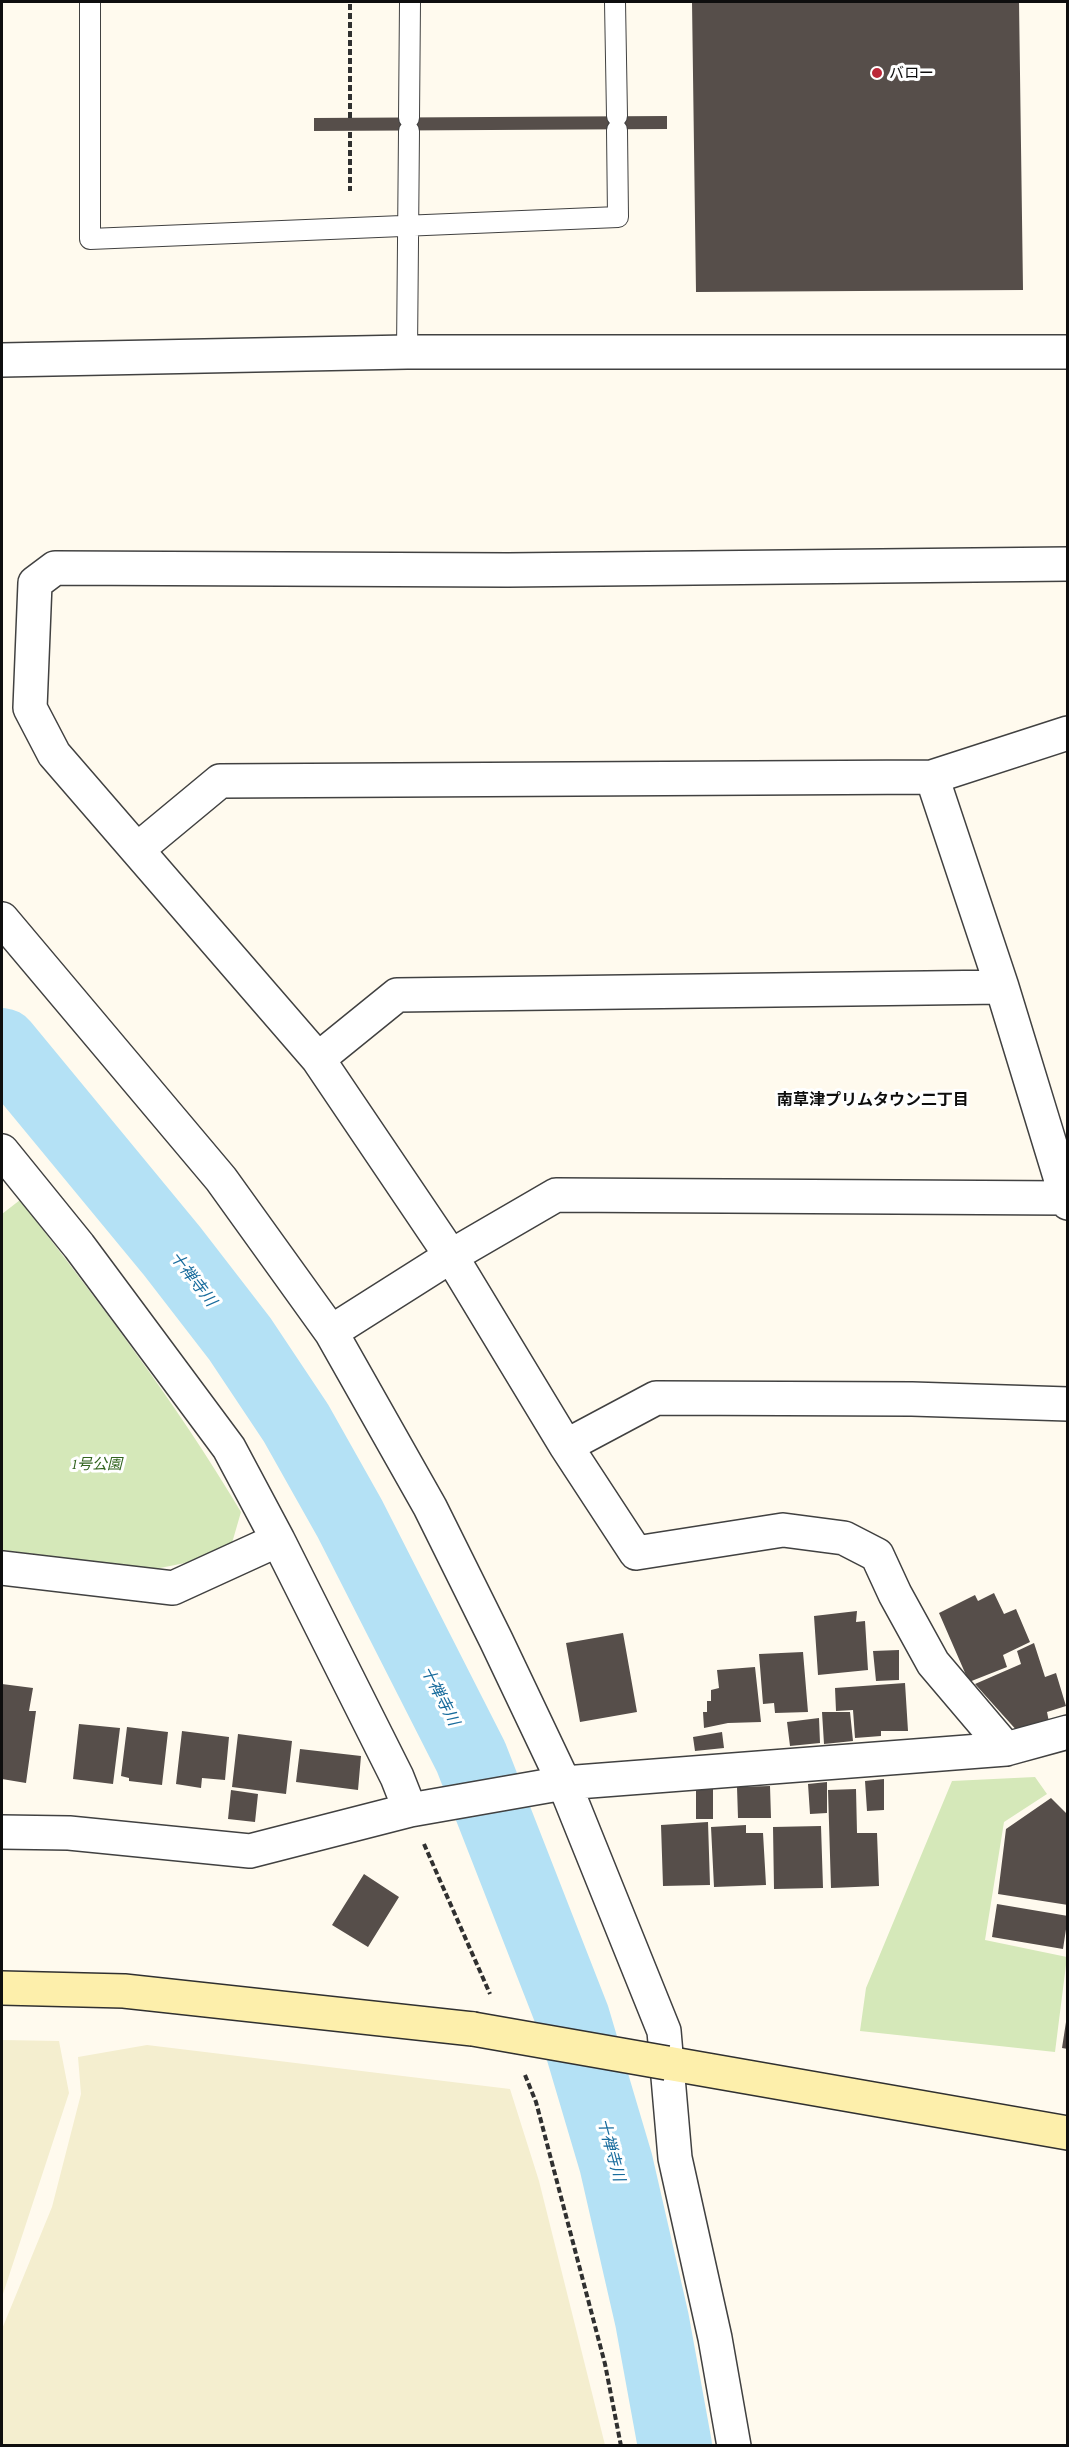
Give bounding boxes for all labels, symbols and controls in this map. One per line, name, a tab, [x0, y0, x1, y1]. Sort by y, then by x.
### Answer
place label: バロー	[889, 64, 934, 82]
marker: バロー	[870, 66, 884, 80]
district label: 南草津プリムタウン二丁目	[777, 1090, 969, 1110]
water label: 十禅寺川	[166, 1248, 220, 1310]
park label: 1号公園	[72, 1455, 122, 1473]
water label: 十禅寺川	[417, 1663, 463, 1729]
water label: 十禅寺川	[593, 2117, 629, 2183]

